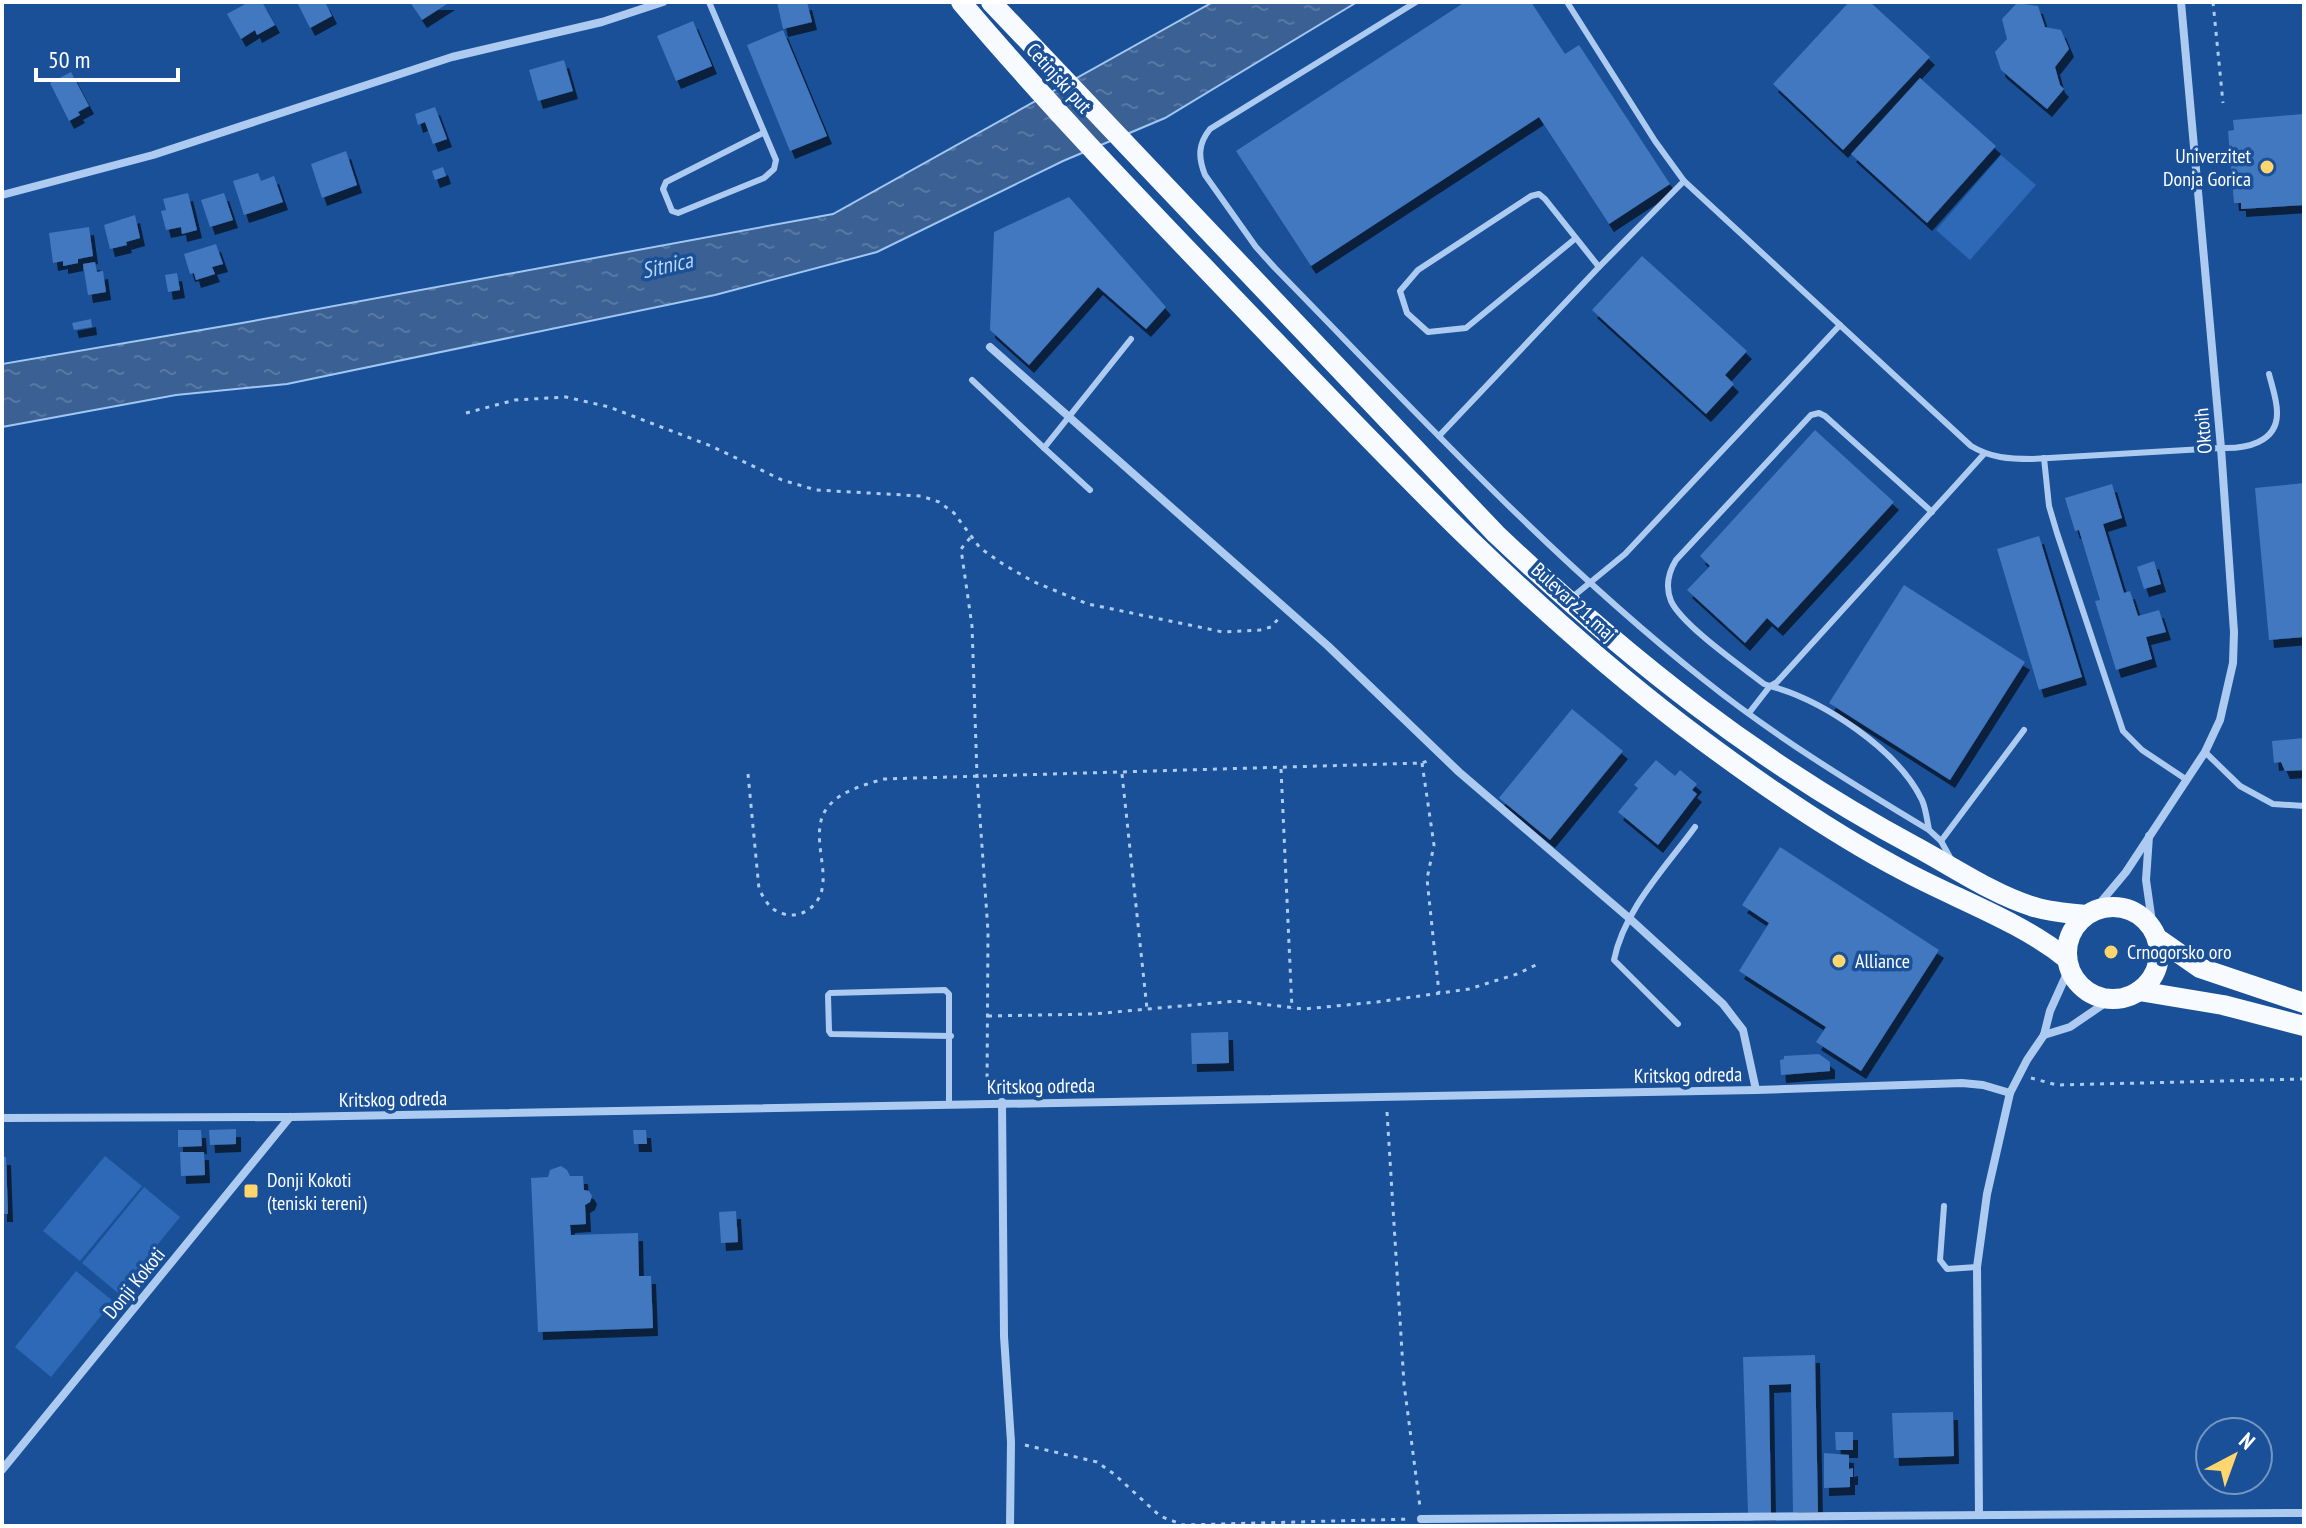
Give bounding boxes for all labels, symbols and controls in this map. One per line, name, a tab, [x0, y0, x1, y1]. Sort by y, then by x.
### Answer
scale bar	[36, 32, 178, 82]
street label: Cetinjski put	[1021, 37, 1098, 119]
text: 50 m	[48, 44, 90, 75]
place label: Univerzitet Donja Gorica	[2163, 143, 2251, 192]
marker: Univerzitet Donja Gorica	[2258, 158, 2276, 176]
water label: Sitnica	[639, 245, 696, 284]
street label: Oktoih	[2188, 407, 2218, 455]
street label: Bulevar 21. maj	[1526, 557, 1622, 647]
place label: Crnogorsko oro	[2127, 939, 2232, 965]
marker: Crnogorsko oro	[2102, 943, 2120, 961]
place label: Alliance	[1855, 948, 1910, 974]
marker: Alliance	[1830, 952, 1848, 970]
street label: Kritskog odreda	[1634, 1061, 1742, 1089]
street label: Kritskog odreda	[987, 1072, 1095, 1100]
street label: Kritskog odreda	[339, 1085, 447, 1113]
place label: Donji Kokoti (teniski tereni)	[267, 1167, 367, 1216]
marker: Donji Kokoti (teniski tereni)	[242, 1182, 260, 1200]
street label: Donji Kokoti	[97, 1242, 171, 1324]
north arrow	[2194, 1416, 2274, 1496]
text: N	[2233, 1426, 2261, 1455]

